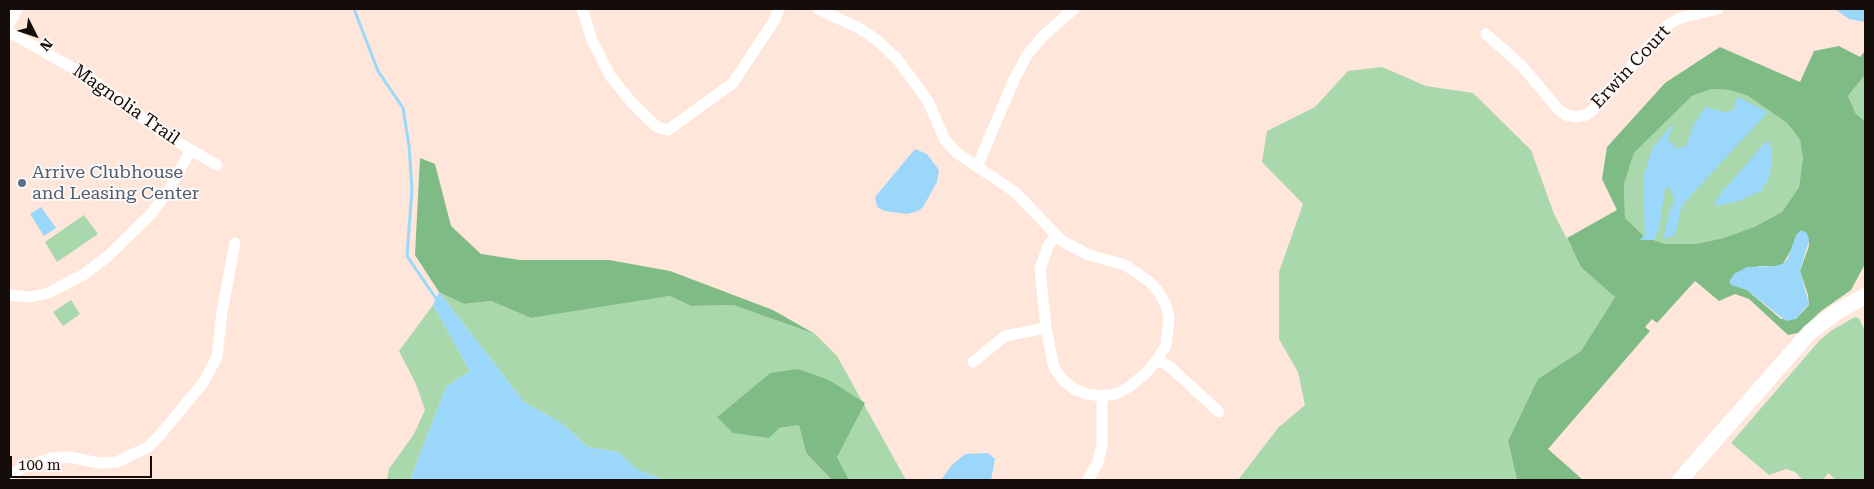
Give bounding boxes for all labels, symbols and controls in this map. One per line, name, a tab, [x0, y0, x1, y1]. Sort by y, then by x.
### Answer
north arrow	[10, 10, 60, 60]
street label: Erwin Court	[1587, 21, 1675, 113]
text: N	[37, 36, 56, 54]
street label: Magnolia Trail	[68, 60, 184, 150]
place label: Arrive Clubhouse and Leasing Center	[32, 162, 199, 204]
marker: Arrive Clubhouse and Leasing Center	[16, 177, 28, 189]
scale bar	[12, 446, 155, 478]
text: 100 m	[18, 456, 61, 474]

